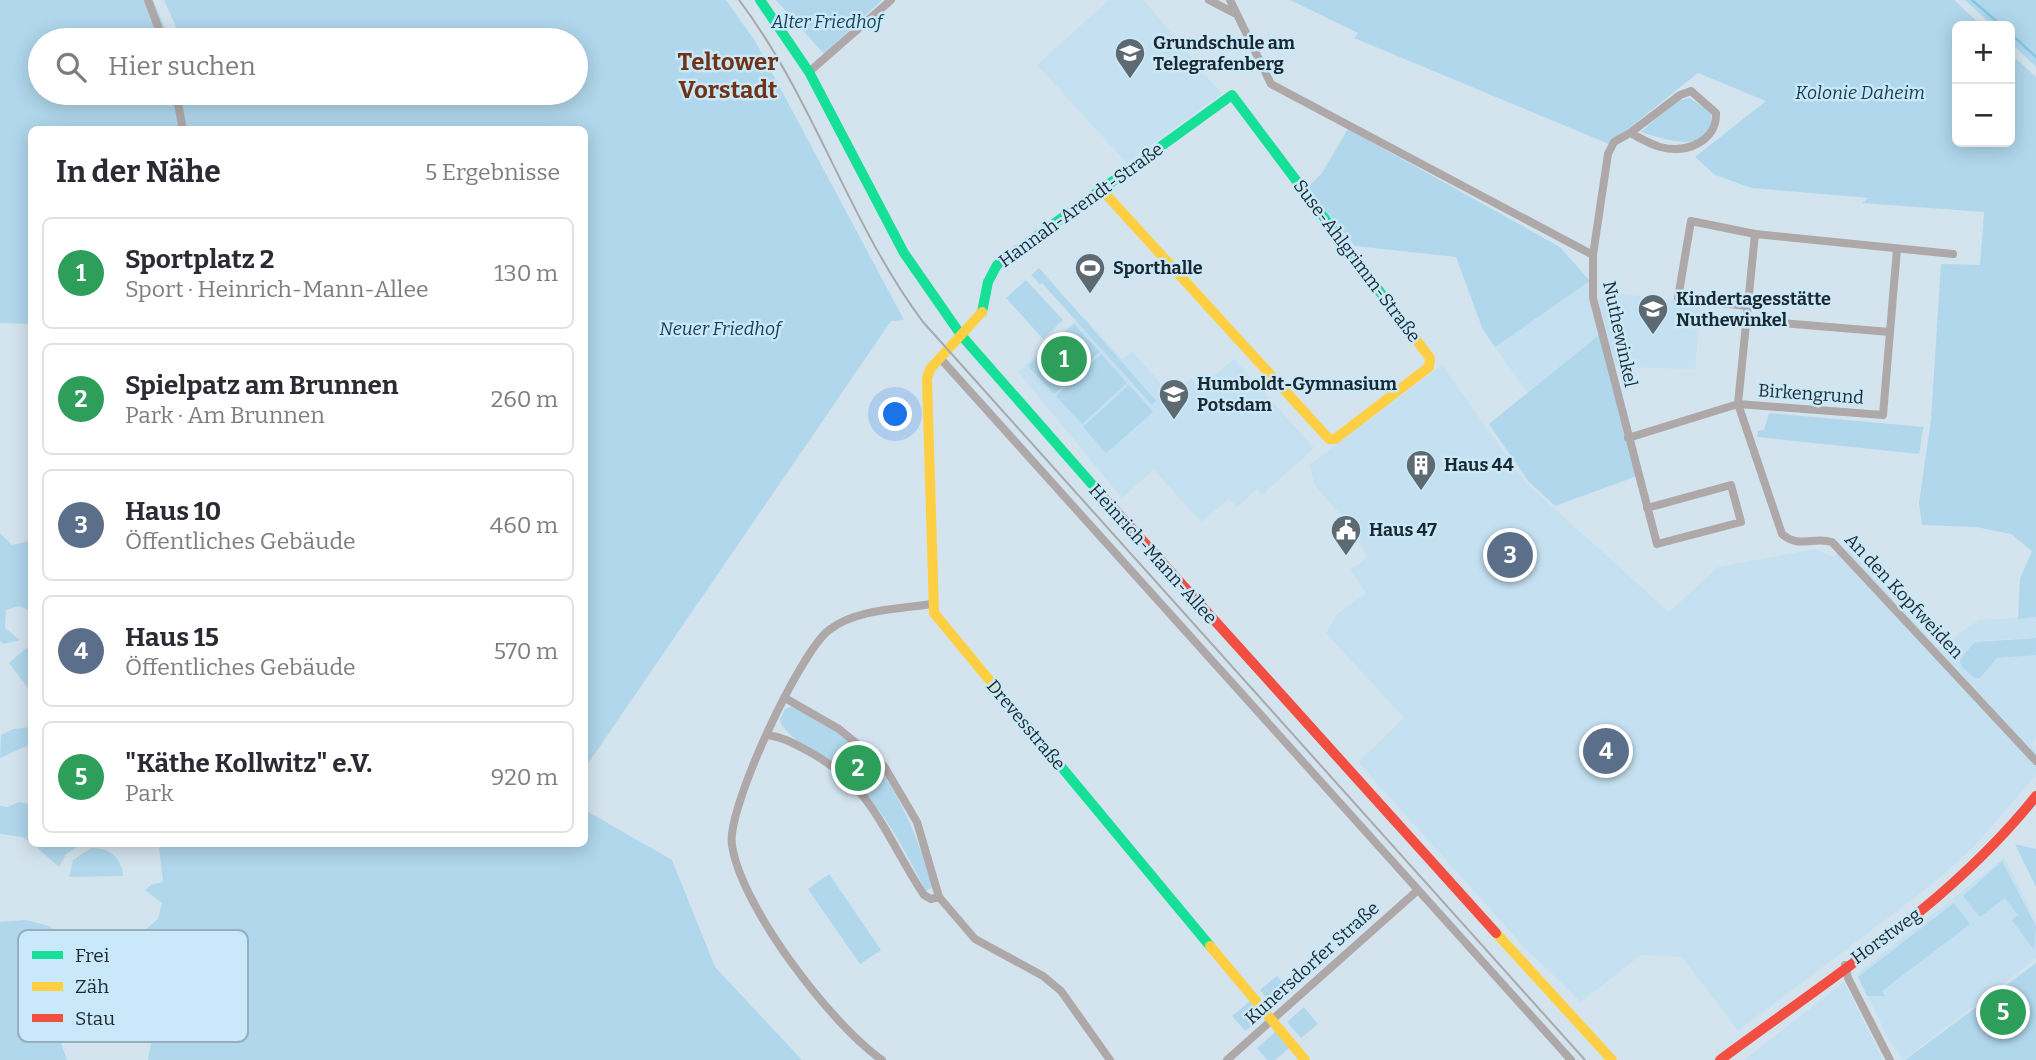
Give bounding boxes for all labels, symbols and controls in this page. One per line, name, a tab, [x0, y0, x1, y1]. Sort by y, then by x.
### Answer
park label: Alter Friedhof	[771, 11, 886, 33]
map controls	[1952, 21, 2015, 147]
button: +	[1952, 21, 2015, 84]
search box	[28, 28, 588, 105]
place label: Grundschule am Telegrafenberg	[1153, 32, 1295, 75]
school or university icon: Grundschule am Telegrafenberg	[1113, 36, 1147, 80]
icon: search	[52, 48, 90, 86]
district label: Teltower Vorstadt	[677, 48, 779, 104]
text: Hier suchen	[108, 51, 256, 82]
park label: Kolonie Daheim	[1795, 82, 1925, 104]
button: −	[1952, 84, 2015, 147]
street label: Hannah-Arendt-Straße	[995, 138, 1167, 272]
text: In der Nähe	[56, 154, 221, 190]
text: 5 Ergebnisse	[425, 158, 560, 186]
street label: Suse-Ahlgrimm-Straße	[1289, 175, 1425, 347]
text: Sportplatz 2	[125, 244, 274, 275]
sports icon: Sporthalle	[1073, 251, 1107, 295]
place label: Sporthalle	[1113, 257, 1203, 279]
text: 1	[76, 259, 86, 287]
text: 130 m	[494, 259, 558, 287]
text: Sport · Heinrich-Mann-Allee	[125, 275, 429, 303]
street label: Nuthewinkel	[1598, 279, 1642, 389]
place label: Kindertagesstätte Nuthewinkel	[1676, 288, 1831, 331]
school or university icon: Kindertagesstätte Nuthewinkel	[1636, 292, 1670, 336]
park label: Neuer Friedhof	[659, 318, 784, 340]
pin: 1	[1041, 333, 1087, 385]
text: Spielpatz am Brunnen	[125, 370, 399, 401]
place label: Humboldt-Gymnasium Potsdam	[1197, 373, 1397, 416]
school or university icon: Humboldt-Gymnasium Potsdam	[1157, 377, 1191, 421]
street label: Birkengrund	[1757, 379, 1865, 409]
text: 2	[75, 385, 87, 413]
text: 260 m	[491, 385, 558, 413]
your location	[878, 397, 912, 431]
text: Park · Am Brunnen	[125, 401, 325, 429]
building icon: Haus 44	[1404, 448, 1438, 492]
place label: Haus 44	[1444, 454, 1514, 476]
street label: Heinrich-Mann-Allee	[1084, 479, 1222, 629]
text: Haus 10	[125, 496, 221, 527]
text: 3	[74, 511, 88, 539]
text: 460 m	[490, 511, 558, 539]
public building icon: Haus 47	[1329, 513, 1363, 557]
place label: Haus 47	[1369, 519, 1437, 541]
text: Öffentliches Gebäude	[125, 527, 356, 555]
pin: 3	[1487, 529, 1533, 581]
street label: An den Kopfweiden	[1840, 529, 1968, 664]
text: Haus 15	[125, 622, 219, 653]
text: 4	[74, 637, 88, 665]
text: 570 m	[494, 637, 558, 665]
text: Öffentliches Gebäude	[125, 653, 356, 681]
street label: Drevesstraße	[982, 675, 1070, 775]
pin: 4	[1583, 725, 1629, 777]
pin: 2	[835, 742, 881, 794]
text: "Käthe Kollwitz" e.V.	[125, 748, 372, 779]
text: 5	[75, 763, 87, 791]
text: 920 m	[491, 763, 558, 791]
text: Park	[125, 779, 174, 807]
street label: Kunersdorfer Straße	[1240, 897, 1384, 1029]
street label: Horstweg	[1847, 903, 1925, 969]
legend	[18, 930, 248, 1042]
text: Frei	[75, 944, 110, 967]
text: Zäh	[75, 975, 109, 998]
pin: 5	[1980, 986, 2026, 1038]
text: Stau	[75, 1007, 115, 1030]

